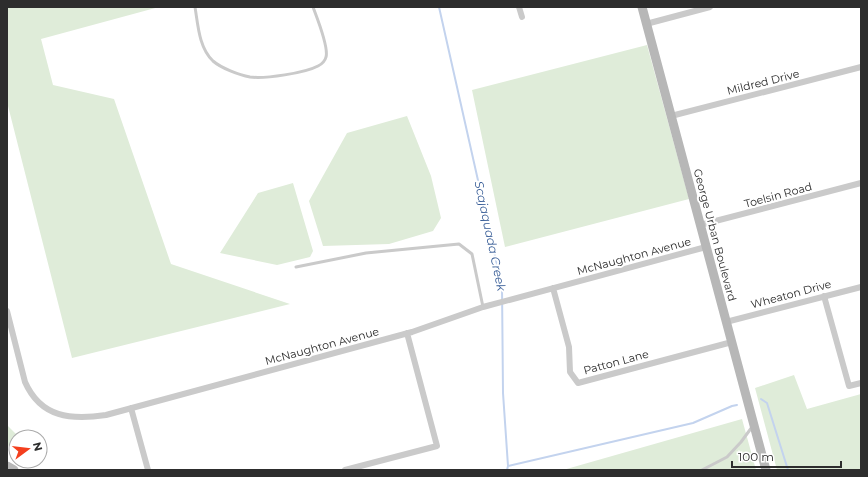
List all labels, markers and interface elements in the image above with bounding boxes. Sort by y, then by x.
street label: Mildred Drive [725,66,801,98]
street label: George Urban Boulevard [691,167,739,303]
water label: Scajaquada Creek [471,179,510,293]
street label: Toelsin Road [743,179,813,211]
street label: McNaughton Avenue [575,234,693,278]
street label: Wheaton Drive [749,276,833,311]
street label: McNaughton Avenue [263,324,381,368]
street label: Patton Lane [582,346,651,377]
north arrow [8,429,48,469]
text: N [30,440,46,453]
scale bar [732,443,841,469]
text: 100 m [738,449,774,464]

